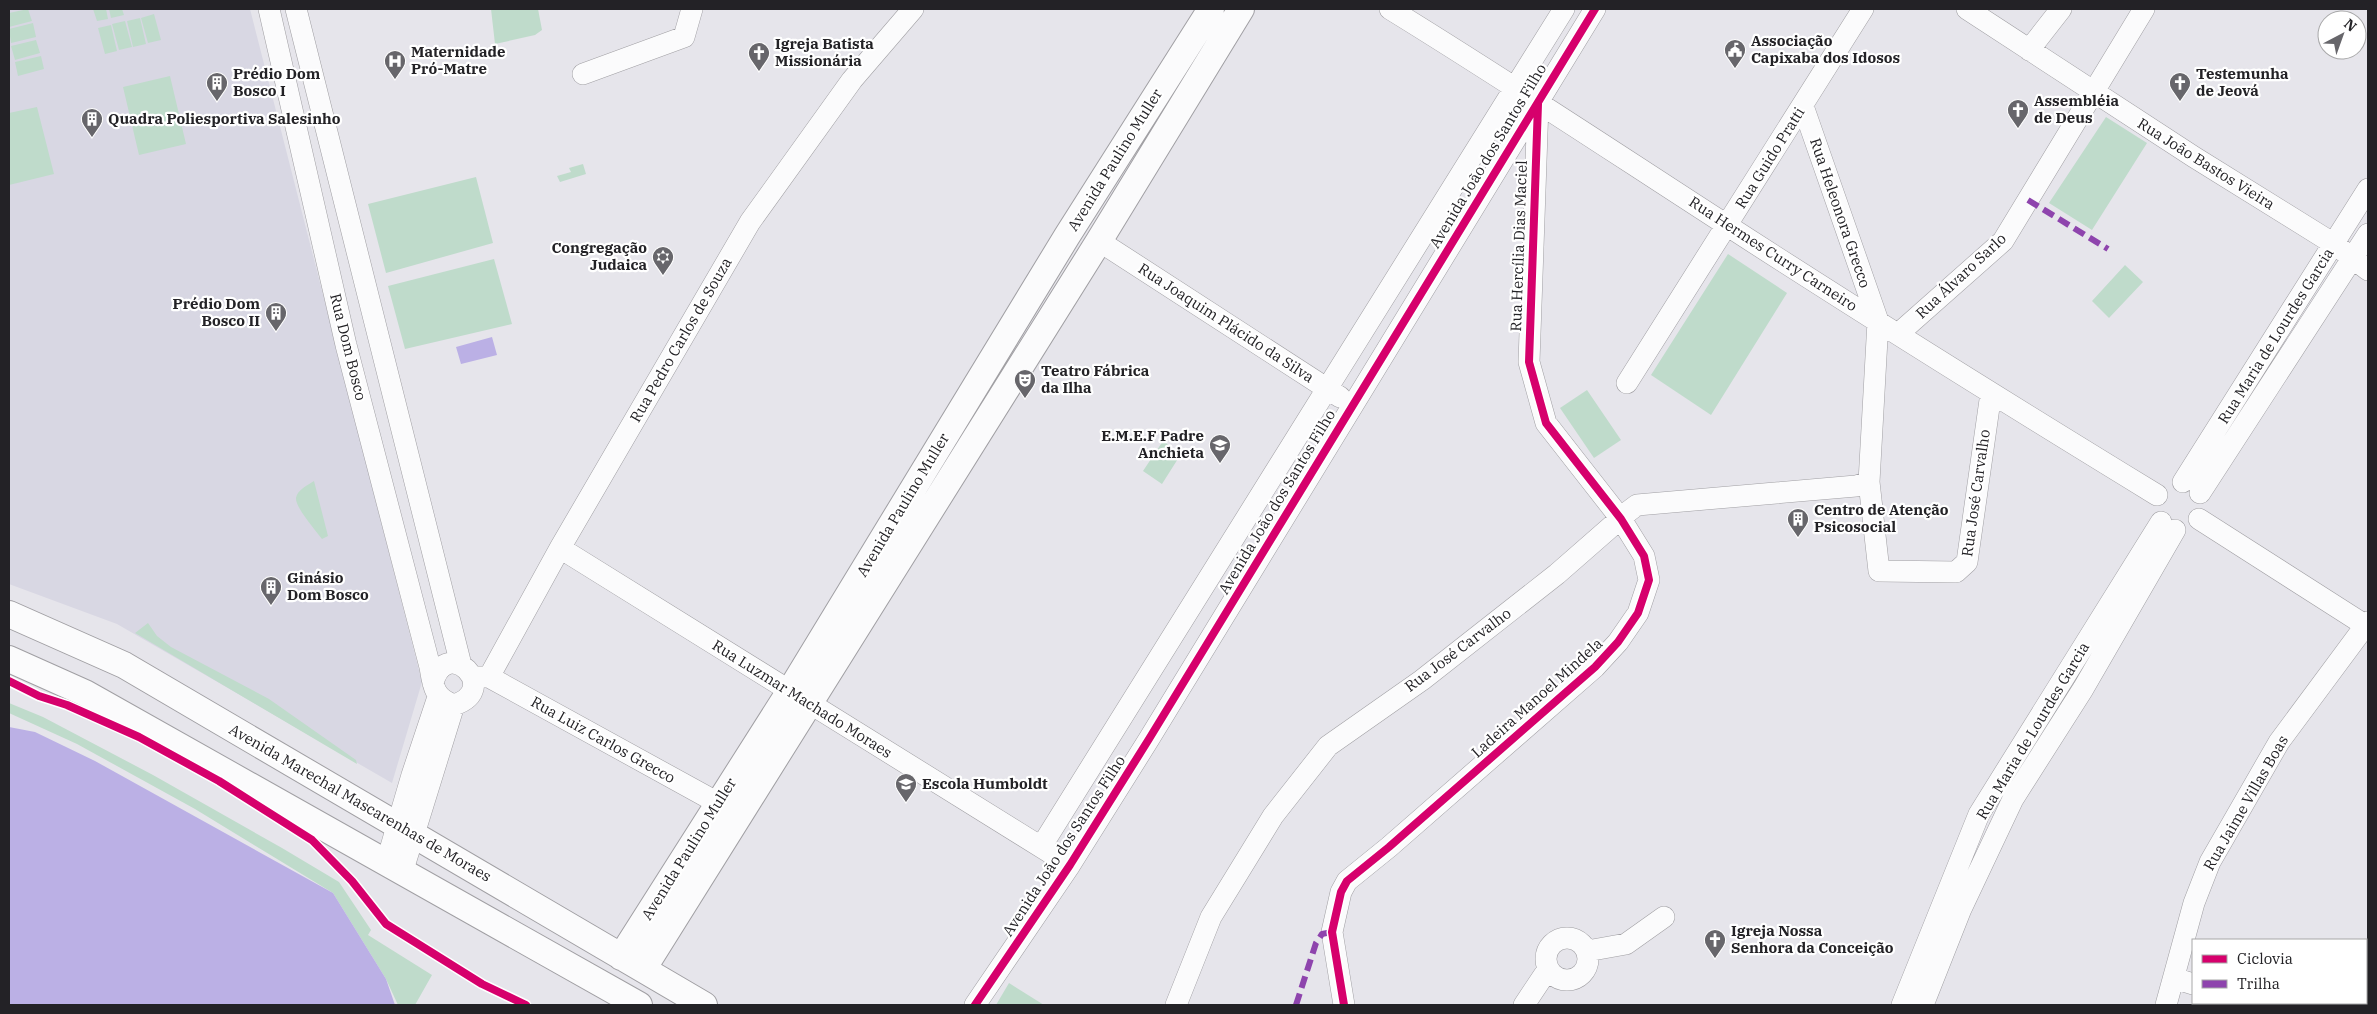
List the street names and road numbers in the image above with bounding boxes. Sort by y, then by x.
street label: Avenida João dos Santos Filho [1425,60,1550,251]
street label: Avenida Paulino Muller [1063,85,1166,234]
street label: Rua Guido Pratti [1731,103,1808,212]
street label: Rua João Bastos Vieira [2134,114,2278,214]
street label: Rua Heleonora Grecco [1806,135,1875,290]
street label: Rua Hercília Dias Maciel [1506,160,1531,332]
street label: Rua Hermes Curry Carneiro [1686,192,1861,315]
street label: Rua Álvaro Sarlo [1911,229,2010,322]
street label: Rua Maria de Lourdes Garcia [2214,244,2338,427]
street label: Rua Pedro Carlos de Souza [626,254,736,426]
street label: Rua Joaquim Plácido da Silva [1135,259,1318,387]
street label: Rua Dom Bosco [326,291,371,402]
street label: Avenida João dos Santos Filho [1214,406,1339,597]
street label: Rua José Carvalho [1957,428,1994,558]
street label: Avenida Paulino Muller [852,429,953,580]
street label: Rua José Carvalho [1401,603,1515,696]
street label: Ladeira Manoel Mindela [1467,634,1606,762]
street label: Rua Luzmar Machado Moraes [709,635,896,762]
street label: Rua Maria de Lourdes Garcia [1972,639,2093,823]
street label: Rua Luiz Carlos Grecco [528,692,679,787]
street label: Avenida Marechal Mascarenhas de Moraes [226,719,495,886]
street label: Rua Jaime Villas Boas [2199,732,2292,874]
street label: Avenida João dos Santos Filho [998,752,1129,940]
street label: Avenida Paulino Muller [637,774,740,923]

